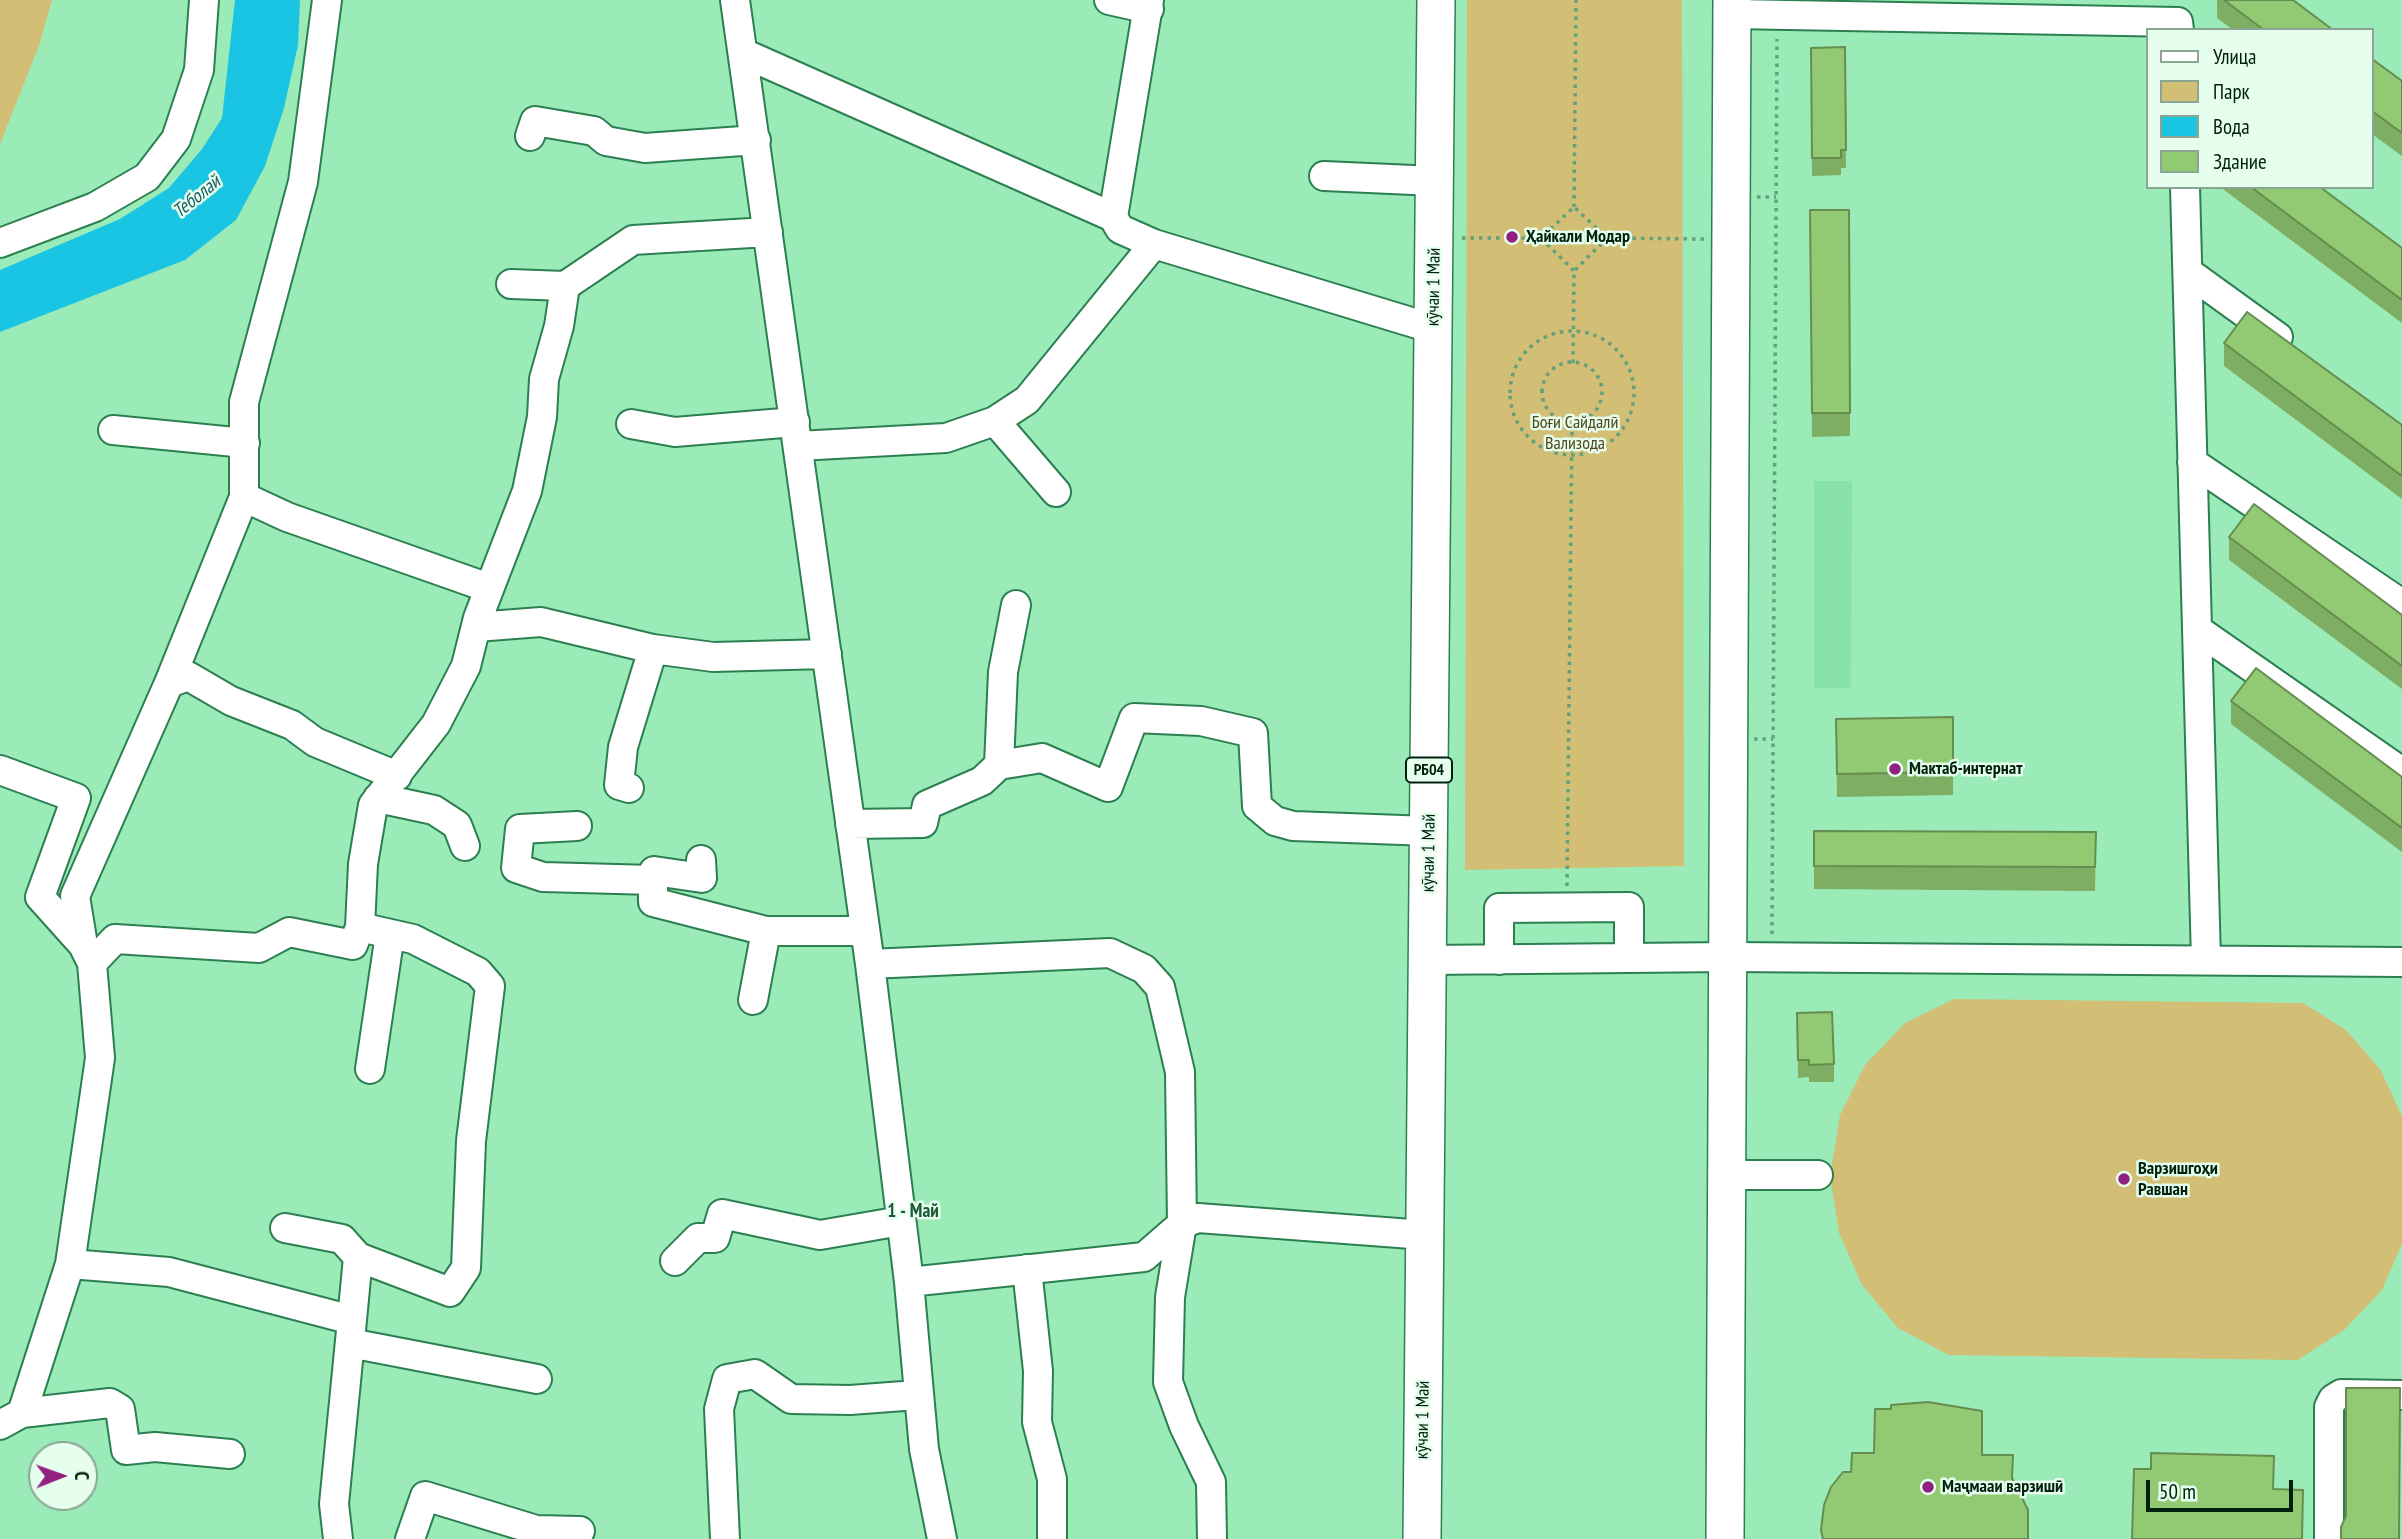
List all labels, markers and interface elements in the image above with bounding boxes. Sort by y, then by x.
legend [2146,28,2374,189]
text: Улица [2213,43,2256,70]
text: Парк [2213,78,2250,105]
text: Вода [2213,113,2250,140]
text: Здание [2213,148,2267,175]
water label: Теболай [169,171,225,223]
place label: Ҳайкали Модар [1526,226,1630,248]
marker: Ҳайкали Модар [1504,229,1520,245]
street label: кӯчаи 1 Май [1423,248,1445,326]
park label: Боғи Сайдалӣ Вализода [1532,412,1618,454]
road number: РБ04 [1406,758,1452,782]
place label: Мактаб-интернат [1909,758,2022,780]
marker: Мактаб-интернат [1887,761,1903,777]
street label: кӯчаи 1 Май [1418,814,1440,892]
place label: Варзишгоҳи Равшан [2138,1158,2218,1200]
marker: Варзишгоҳи Равшан [2116,1171,2132,1187]
district label: 1 - Май [887,1201,939,1223]
street label: кӯчаи 1 Май [1412,1381,1434,1459]
north arrow [28,1441,98,1511]
scale bar [2150,1466,2297,1510]
text: С [70,1471,94,1480]
place label: Маҷмааи варзишӣ [1942,1476,2063,1498]
text: 50 m [2159,1478,2196,1505]
marker: Маҷмааи варзишӣ [1920,1479,1936,1495]

